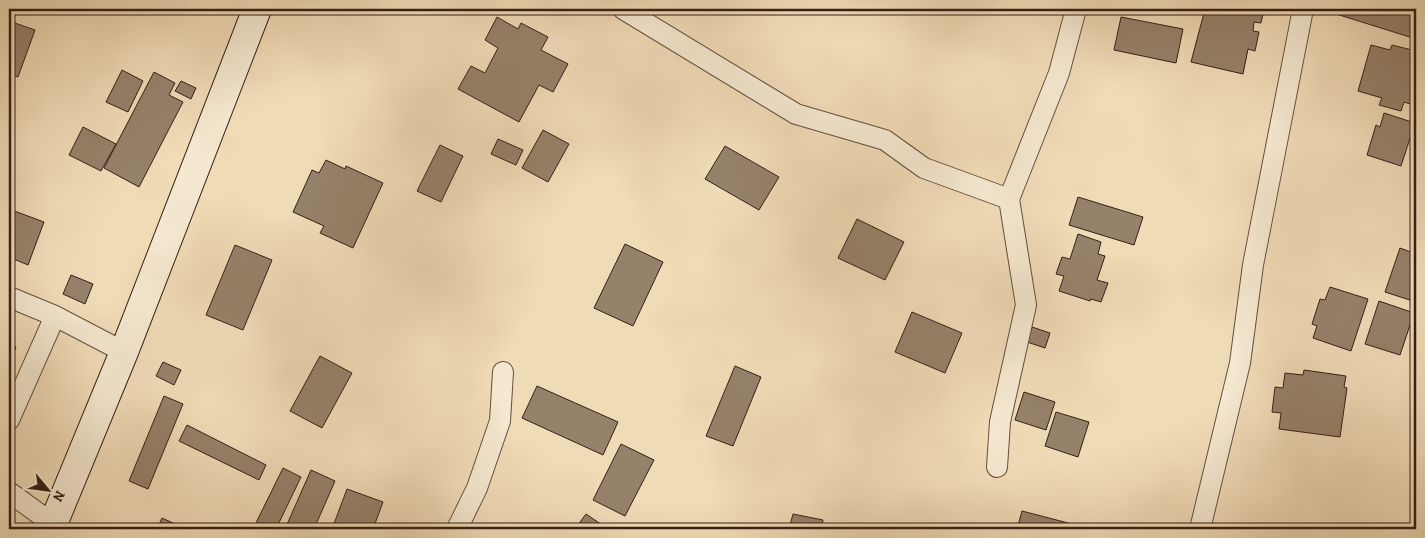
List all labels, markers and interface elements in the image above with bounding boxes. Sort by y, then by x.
north arrow [22,466,72,516]
text: N [48,487,70,505]

